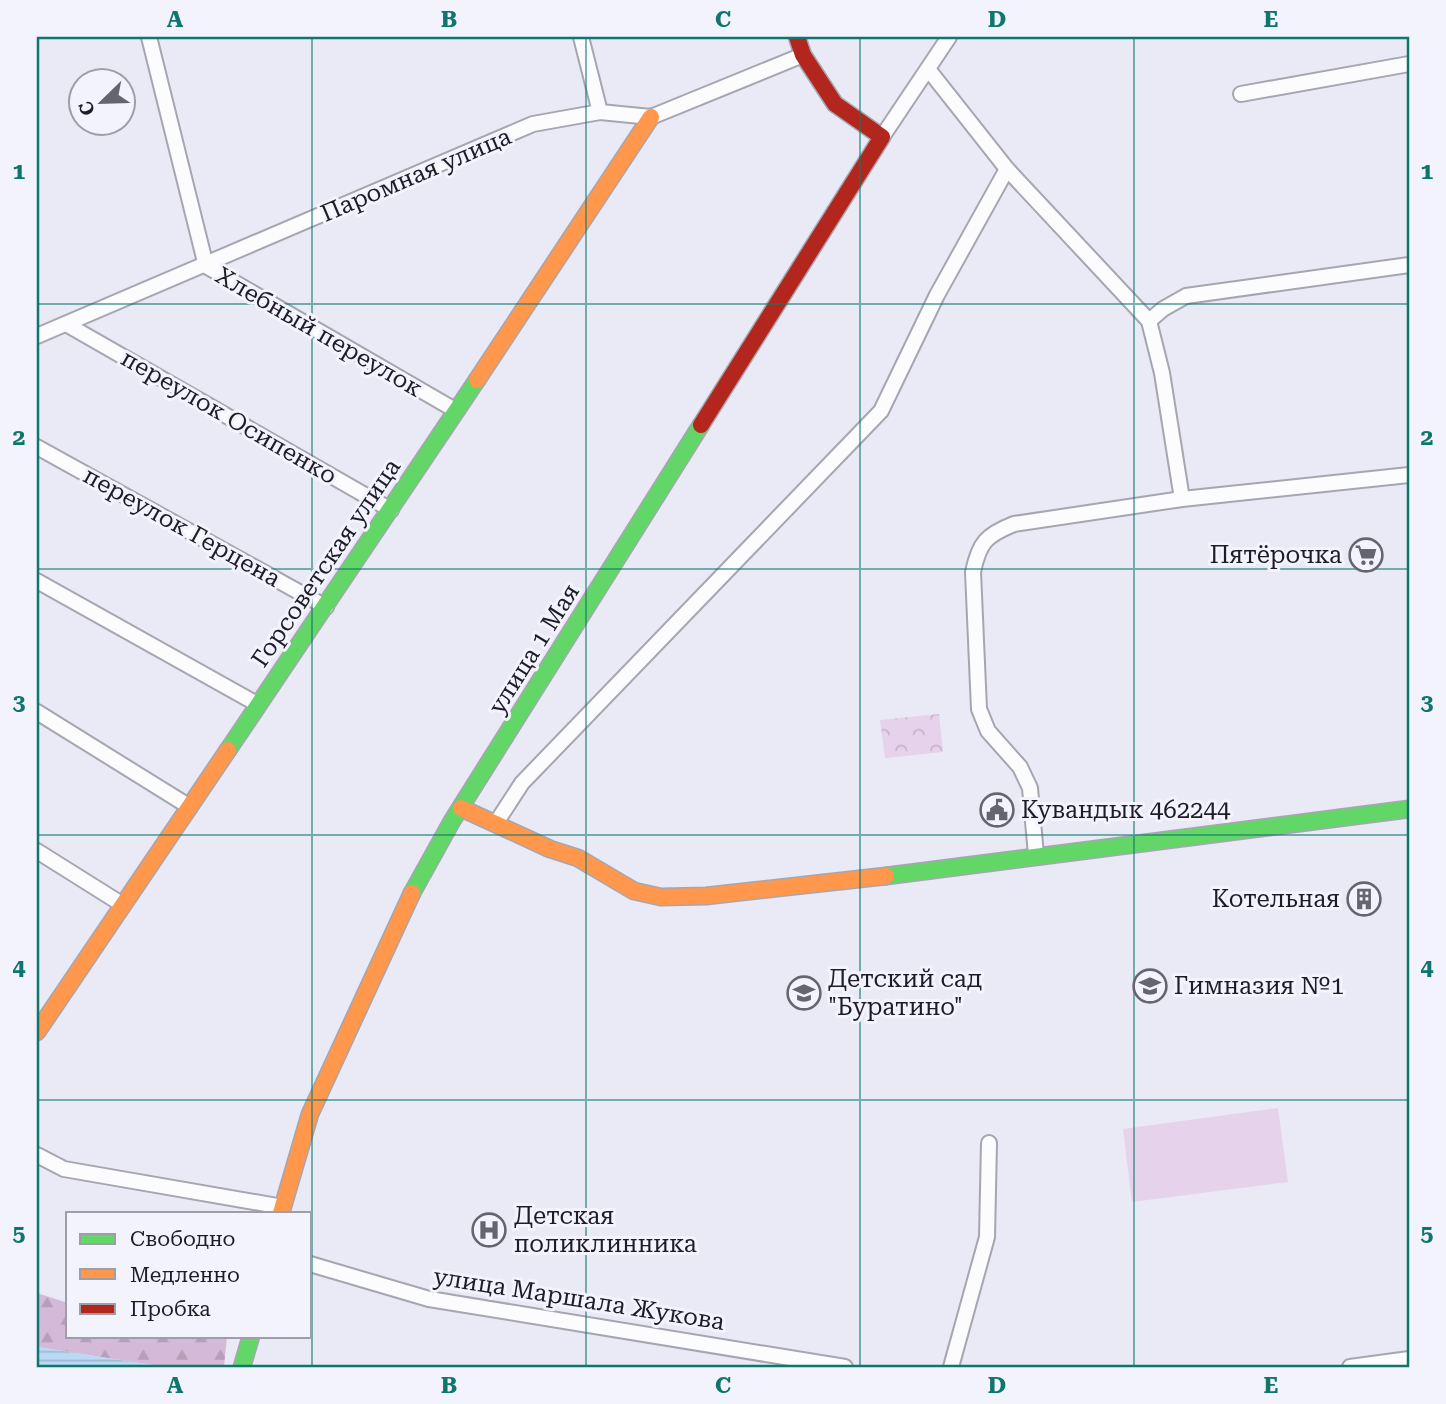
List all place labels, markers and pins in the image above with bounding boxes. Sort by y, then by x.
supermarket icon: Пятёрочка [1347,536,1385,574]
place label: Пятёрочка [1210,541,1342,569]
public building icon: Кувандык 462244 [978,791,1016,829]
place label: Кувандык 462244 [1021,796,1231,824]
building icon: Котельная [1345,880,1383,918]
place label: Котельная [1212,885,1340,913]
place label: Детский сад "Буратино" [828,965,982,1021]
school or university icon: Гимназия №1 [1131,967,1169,1005]
place label: Гимназия №1 [1174,972,1344,1000]
school or university icon: Детский сад "Буратино" [785,974,823,1012]
place label: Детская поликлинника [514,1202,697,1258]
hospital icon: Детская поликлинника [470,1211,508,1249]

